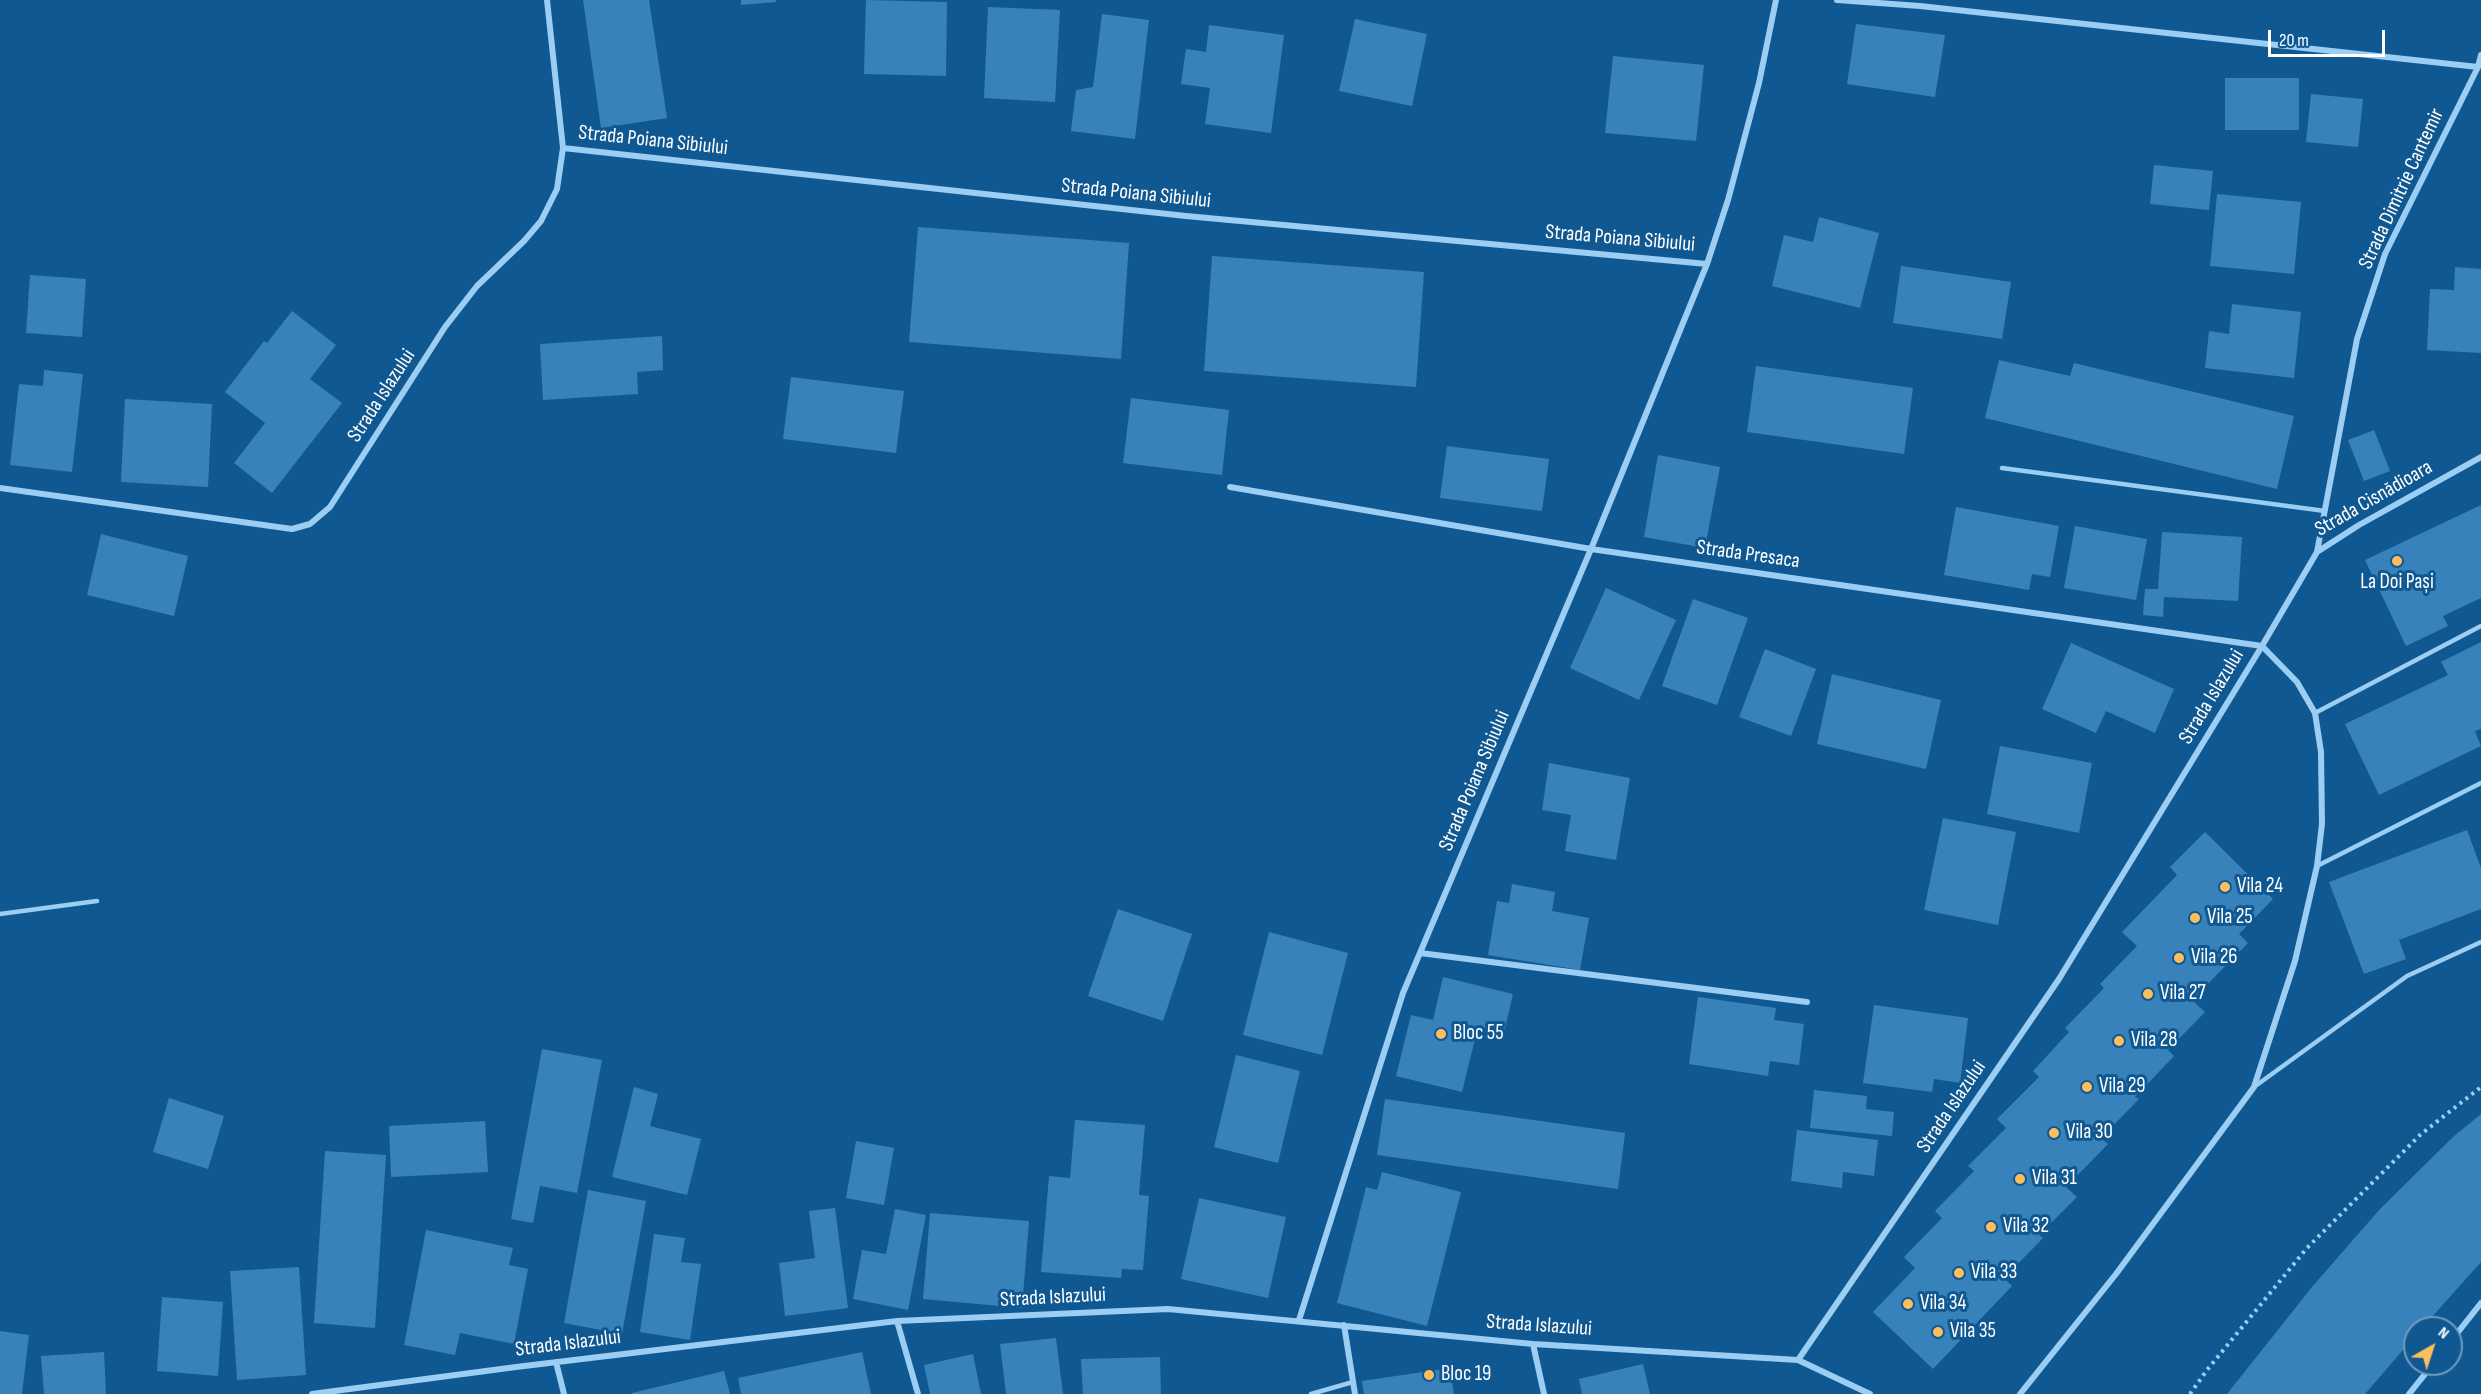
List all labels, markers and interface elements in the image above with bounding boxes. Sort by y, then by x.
scale bar [2271,18,2388,56]
text: 20 m [2279,30,2309,51]
street label: Strada Dimitrie Cantemir [2354,105,2450,273]
street label: Strada Poiana Sibiului [577,121,729,161]
street label: Strada Poiana Sibiului [1060,174,1212,214]
street label: Strada Poiana Sibiului [1544,220,1696,258]
street label: Strada Islazului [343,345,421,447]
street label: Strada Cisnădioara [2311,455,2437,543]
street label: Strada Presaca [1695,535,1801,575]
marker: La Doi Pași [2390,554,2404,568]
place label: La Doi Pași [2360,570,2434,596]
street label: Strada Islazului [2174,645,2250,749]
street label: Strada Poiana Sibiului [1434,707,1516,855]
place label: Vila 24 [2237,874,2283,900]
marker: Vila 24 [2218,880,2232,894]
place label: Vila 25 [2207,905,2253,931]
marker: Vila 25 [2188,911,2202,925]
place label: Vila 26 [2191,945,2238,971]
marker: Vila 26 [2172,951,2186,965]
place label: Vila 27 [2160,981,2206,1007]
marker: Vila 27 [2141,987,2155,1001]
place label: Bloc 55 [1453,1021,1504,1047]
marker: Bloc 55 [1434,1027,1448,1041]
place label: Vila 28 [2131,1028,2178,1054]
marker: Vila 28 [2112,1034,2126,1048]
street label: Strada Islazului [1912,1056,1992,1158]
place label: Vila 29 [2099,1074,2146,1100]
marker: Vila 29 [2080,1080,2094,1094]
place label: Vila 30 [2066,1120,2113,1146]
marker: Vila 30 [2047,1126,2061,1140]
place label: Vila 31 [2032,1166,2077,1192]
marker: Vila 31 [2013,1172,2027,1186]
place label: Vila 32 [2003,1214,2049,1240]
marker: Vila 32 [1984,1220,1998,1234]
place label: Vila 33 [1971,1260,2017,1286]
marker: Vila 33 [1952,1266,1966,1280]
street label: Strada Islazului [999,1283,1107,1313]
place label: Vila 34 [1920,1291,1966,1317]
marker: Vila 34 [1901,1297,1915,1311]
street label: Strada Islazului [1485,1310,1593,1342]
north arrow [2403,1316,2463,1376]
place label: Vila 35 [1950,1319,1996,1345]
text: N [2434,1323,2453,1343]
street label: Strada Islazului [514,1325,622,1363]
marker: Vila 35 [1931,1325,1945,1339]
place label: Bloc 19 [1441,1362,1491,1388]
marker: Bloc 19 [1422,1368,1436,1382]

